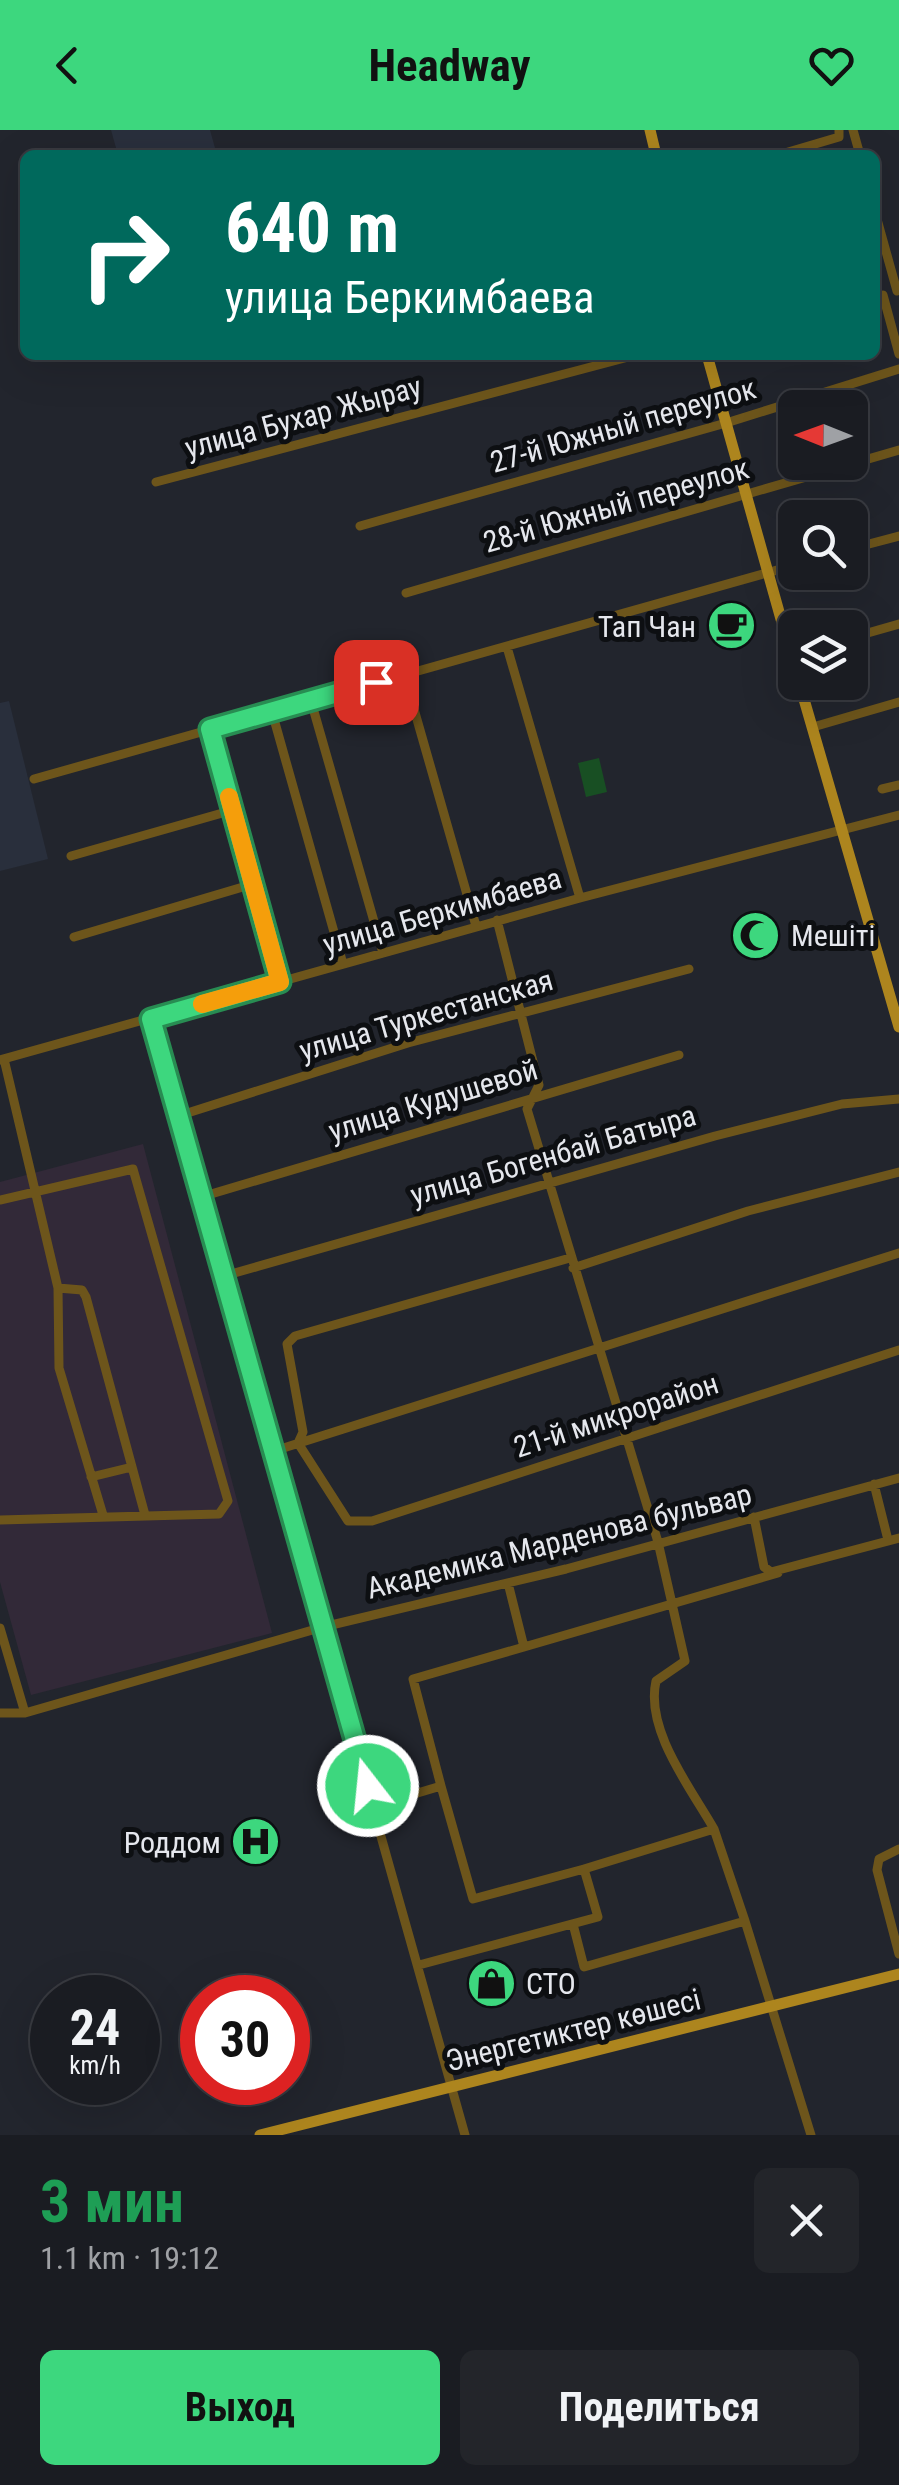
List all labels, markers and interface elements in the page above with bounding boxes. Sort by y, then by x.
icon: back [40,38,95,93]
icon: heart [804,38,859,93]
text: Headway [368,39,531,92]
text: 640 m [225,187,399,269]
icon: right [60,190,190,320]
text: улица Беркимбаева [225,271,595,324]
street label: улица Бухар Жырау [181,369,425,465]
street label: 27-й Южный переулок [486,370,760,480]
north arrow [778,390,868,480]
map controls [778,390,868,700]
street label: 28-й Южный переулок [479,450,753,560]
button: search [778,500,868,590]
cafe icon: Тап Чан [705,600,757,652]
place label: Тап Чан [598,609,696,644]
button: layers [778,610,868,700]
pin [334,640,419,725]
icon: arrive [349,655,404,710]
street label: улица Беркимбаева [319,860,565,962]
mosque icon: Мешіті [730,909,782,961]
place label: Мешіті [791,918,875,953]
street label: улица Туркестанская [295,962,557,1068]
street label: улица Кудушевой [324,1052,542,1148]
street label: улица Богенбай Батыра [406,1097,700,1213]
street label: 21-й микрорайон [509,1365,723,1465]
street label: Академика Марденова бульвар [363,1476,755,1606]
position arrow [316,1734,420,1838]
hospital icon: Роддом [230,1816,282,1868]
place label: Роддом [124,1825,221,1860]
shop icon: СТО [465,1957,517,2009]
place label: СТО [526,1966,576,2001]
speed limit sign: 30 [180,1975,310,2105]
street label: Энергетиктер көшесі [442,1981,704,2079]
text: 24 [70,1999,120,2057]
text: km/h [69,2051,121,2080]
text: 3 мин [40,2166,184,2237]
button: close [754,2168,859,2273]
text: 1.1 km · 19:12 [40,2239,219,2277]
button: Выход [40,2350,440,2465]
button: Поделиться [460,2350,859,2465]

